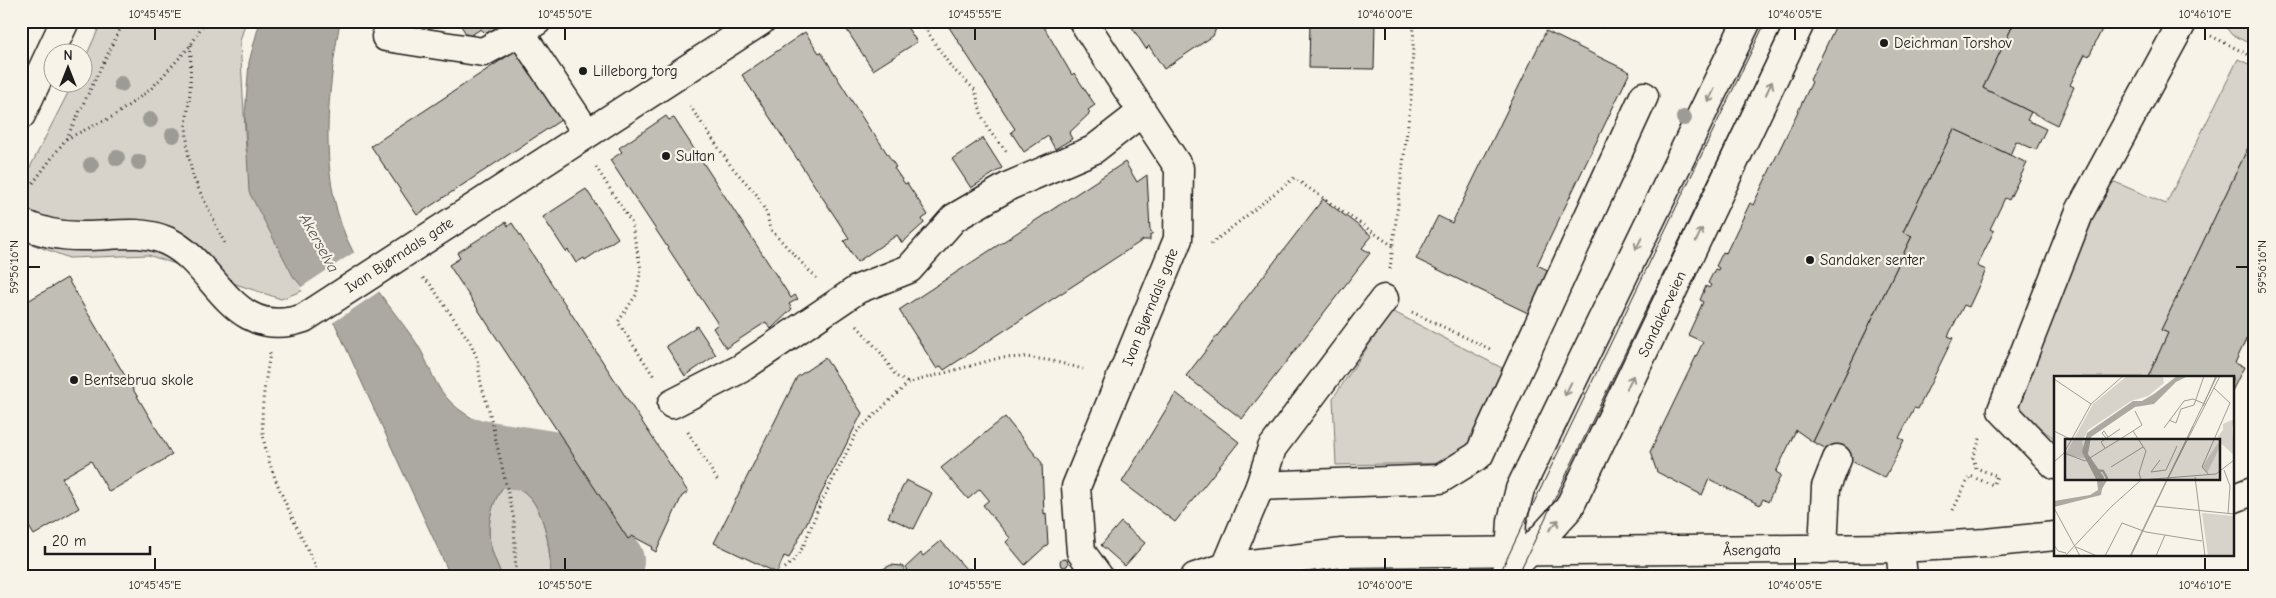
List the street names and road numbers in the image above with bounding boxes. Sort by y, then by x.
street label: Ivan Bjørndals gate [342,213,457,297]
street label: Ivan Bjørndals gate [1118,245,1182,368]
street label: Sandakerveien [1634,268,1690,360]
street label: Åsengata [1723,539,1781,560]

